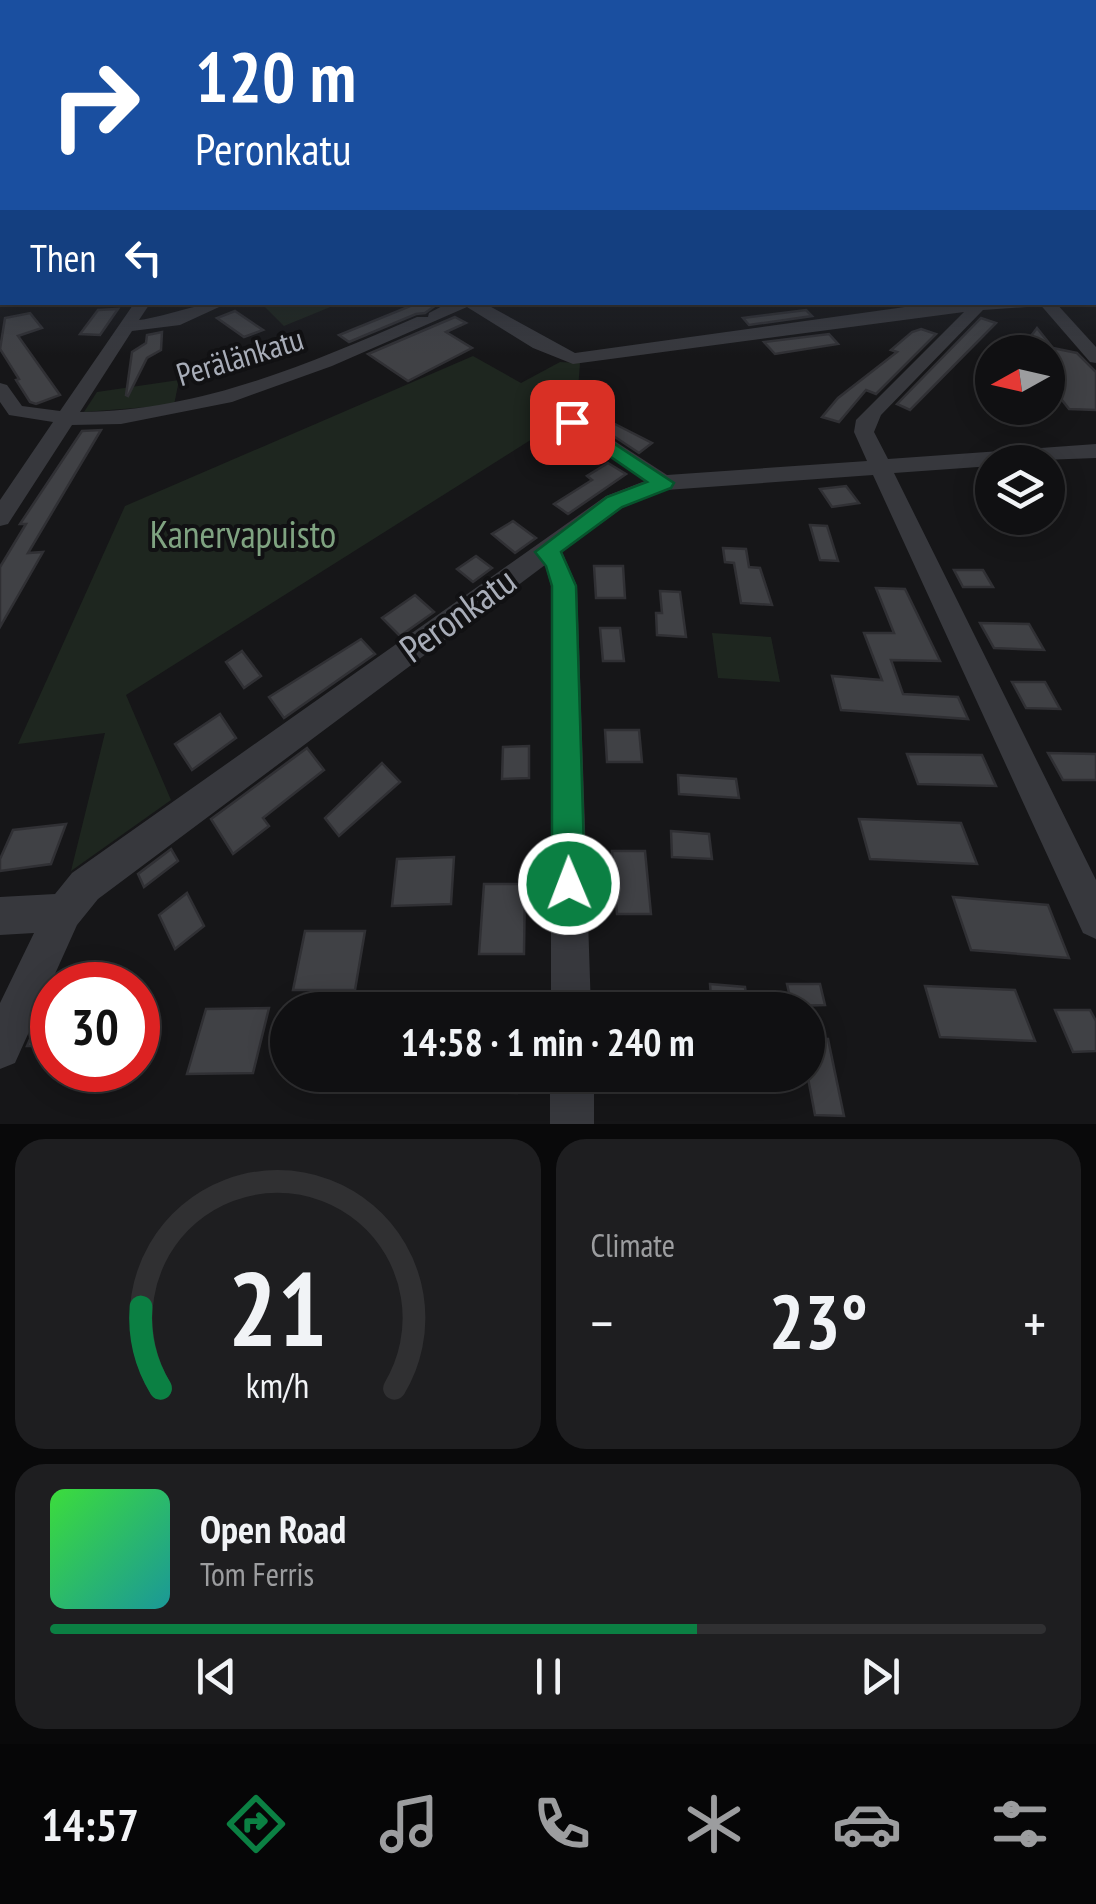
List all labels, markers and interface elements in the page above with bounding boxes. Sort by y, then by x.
text: 120 m [195,31,356,121]
icon: right [30,40,160,170]
text: Peronkatu [195,119,351,177]
icon: left [116,230,171,285]
text: Then [30,233,96,282]
street label: Perälänkatu [171,317,308,395]
north arrow [975,335,1065,425]
map controls [975,335,1065,535]
pin [530,380,615,465]
icon: arrive [545,395,600,450]
button: layers [975,445,1065,535]
park label: Kanervapuisto [150,509,336,558]
street label: Peronkatu [389,555,525,672]
position arrow [517,832,621,936]
speed limit sign: 30 [30,962,160,1092]
text: 14:58 · 1 min · 240 m [401,1017,694,1066]
text: Climate [591,1224,675,1266]
text: 21 [228,1240,327,1375]
text: 23° [769,1273,868,1370]
text: − [591,1287,613,1358]
text: + [1023,1287,1046,1358]
text: km/h [246,1362,309,1408]
text: Open Road [200,1504,346,1553]
text: Tom Ferris [200,1553,314,1595]
icon: previous [189,1649,244,1704]
icon: pause [521,1649,576,1704]
icon: next [853,1649,908,1704]
icon: directions [221,1789,291,1859]
icon: music [374,1789,444,1859]
icon: phone [527,1789,597,1859]
icon: climate [679,1789,749,1859]
icon: car [832,1789,902,1859]
icon: filters [985,1789,1055,1859]
text: 14:57 [41,1795,139,1853]

